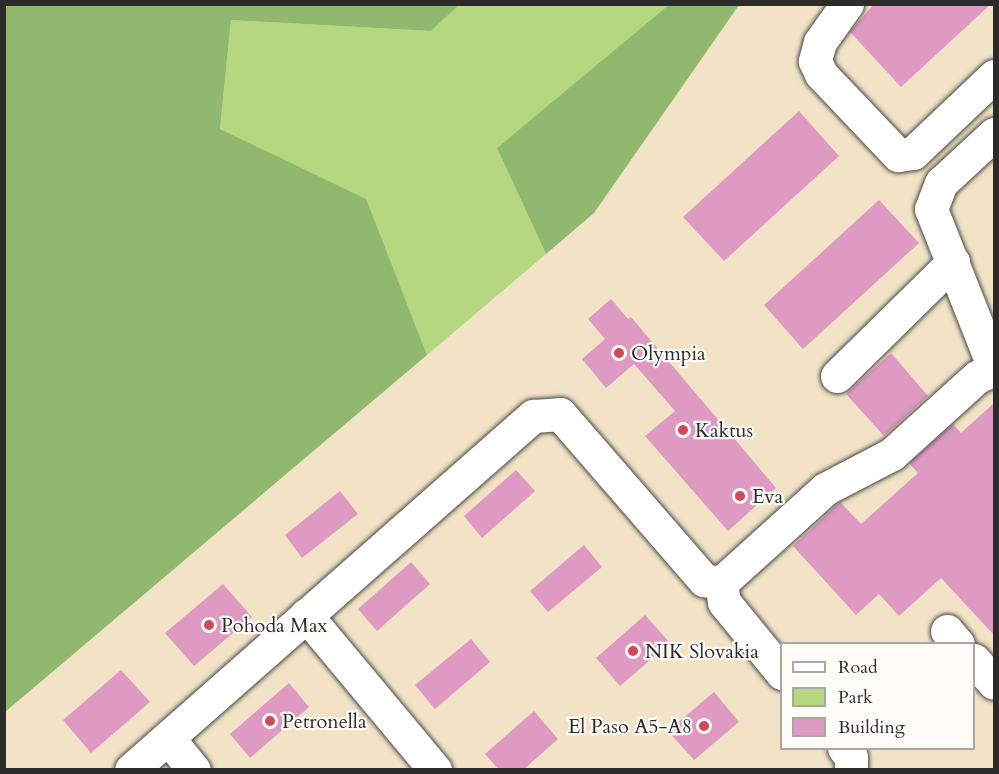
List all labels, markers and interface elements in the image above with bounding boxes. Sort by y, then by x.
place label: Olympia [631,341,706,365]
marker: Olympia [612,346,626,360]
place label: Kaktus [695,418,753,442]
marker: Kaktus [676,423,690,437]
place label: Eva [752,484,783,508]
marker: Eva [733,489,747,503]
place label: Pohoda Max [221,613,327,637]
marker: Pohoda Max [202,618,216,632]
place label: NIK Slovakia [645,639,759,663]
legend [780,642,975,750]
marker: NIK Slovakia [626,644,640,658]
text: Road [838,655,878,680]
text: Park [838,685,873,710]
place label: Petronella [282,709,367,733]
marker: Petronella [263,714,277,728]
place label: El Paso A5-A8 [568,714,692,738]
text: Building [838,715,905,740]
marker: El Paso A5-A8 [697,719,711,733]

